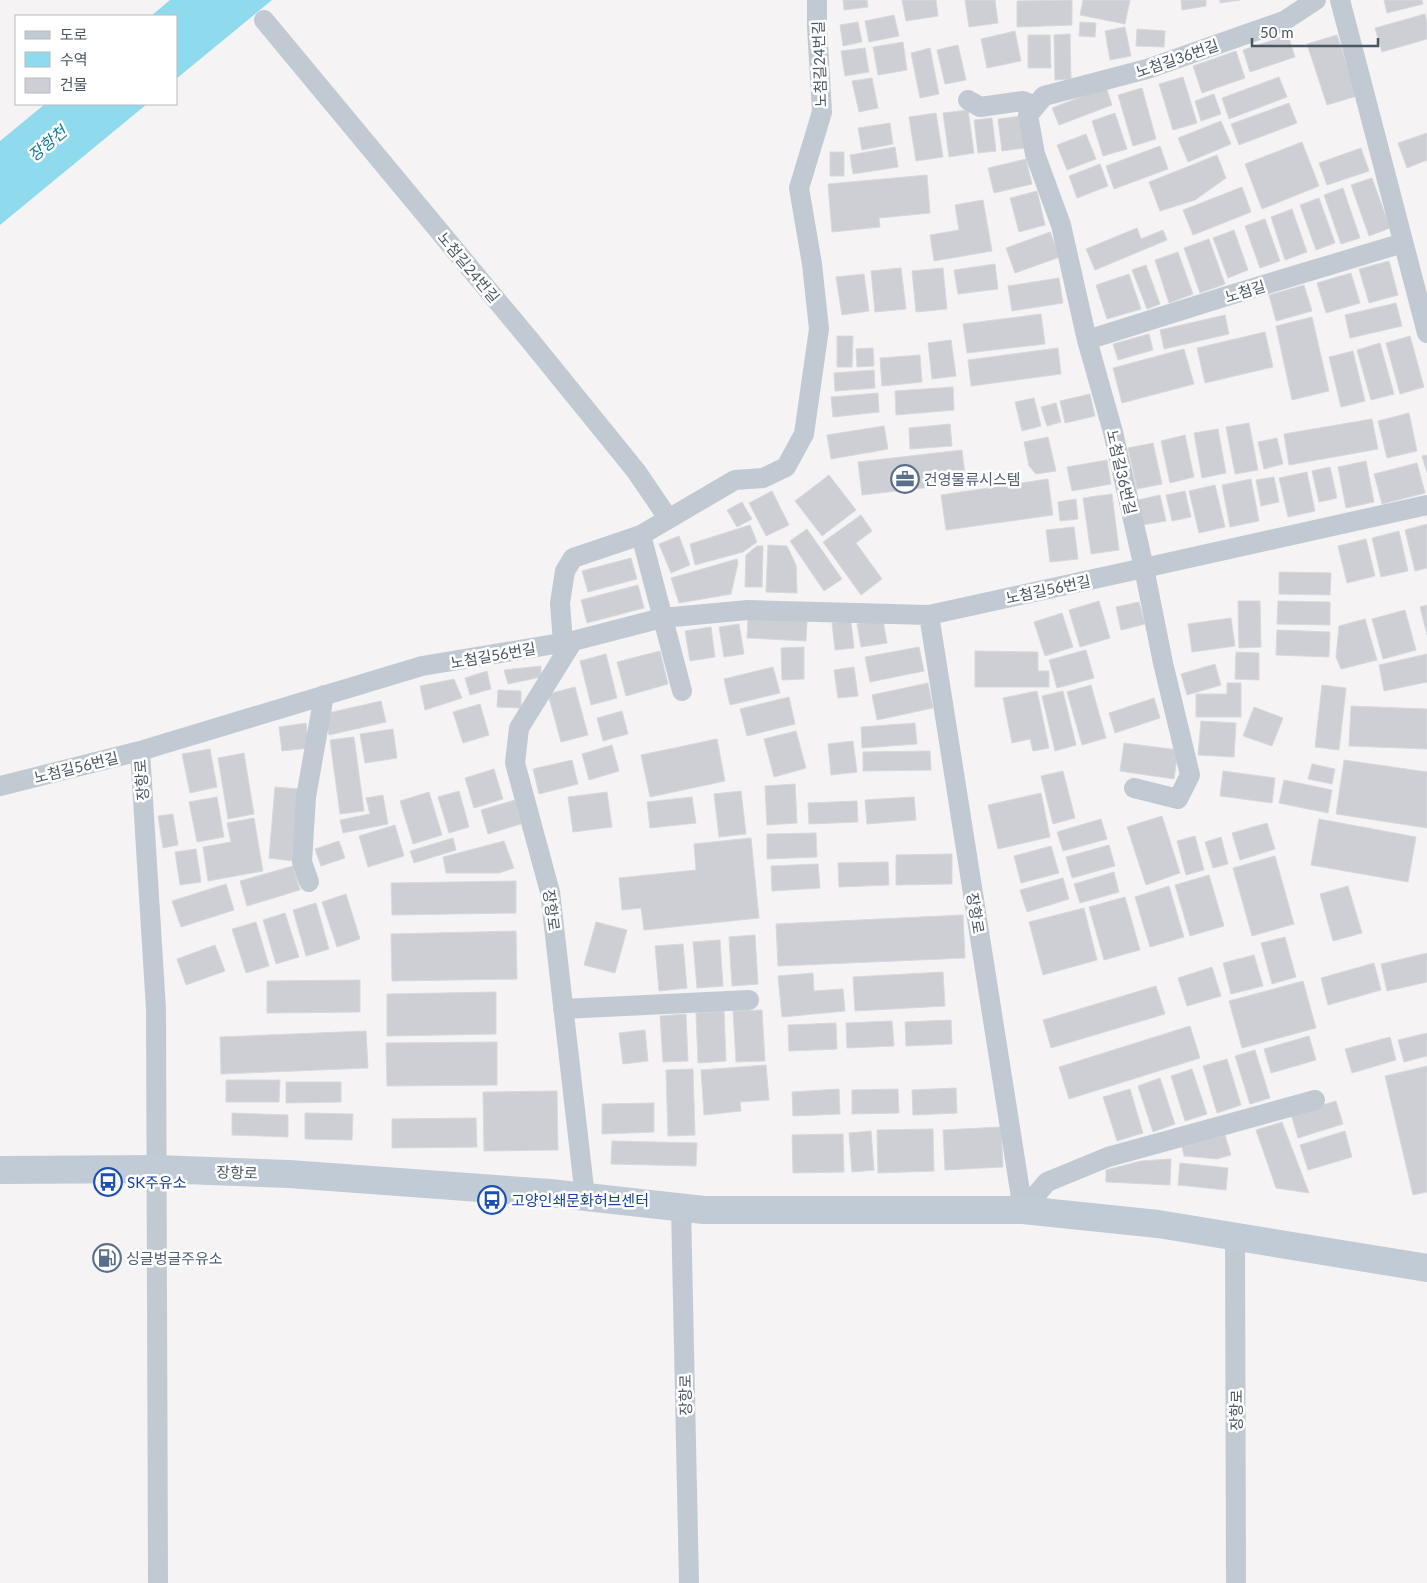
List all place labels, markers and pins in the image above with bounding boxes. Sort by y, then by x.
office icon: 건영물류시스템 [890,464,920,494]
place label: 건영물류시스템 [924,470,1021,488]
bus stop icon: SK주유소 [93,1167,123,1197]
place label: SK주유소 [127,1173,187,1191]
bus stop icon: 고양인쇄문화허브센터 [477,1185,507,1215]
place label: 고양인쇄문화허브센터 [511,1191,649,1209]
fuel station icon: 싱글벙글주유소 [92,1243,122,1273]
place label: 싱글벙글주유소 [126,1249,223,1267]

